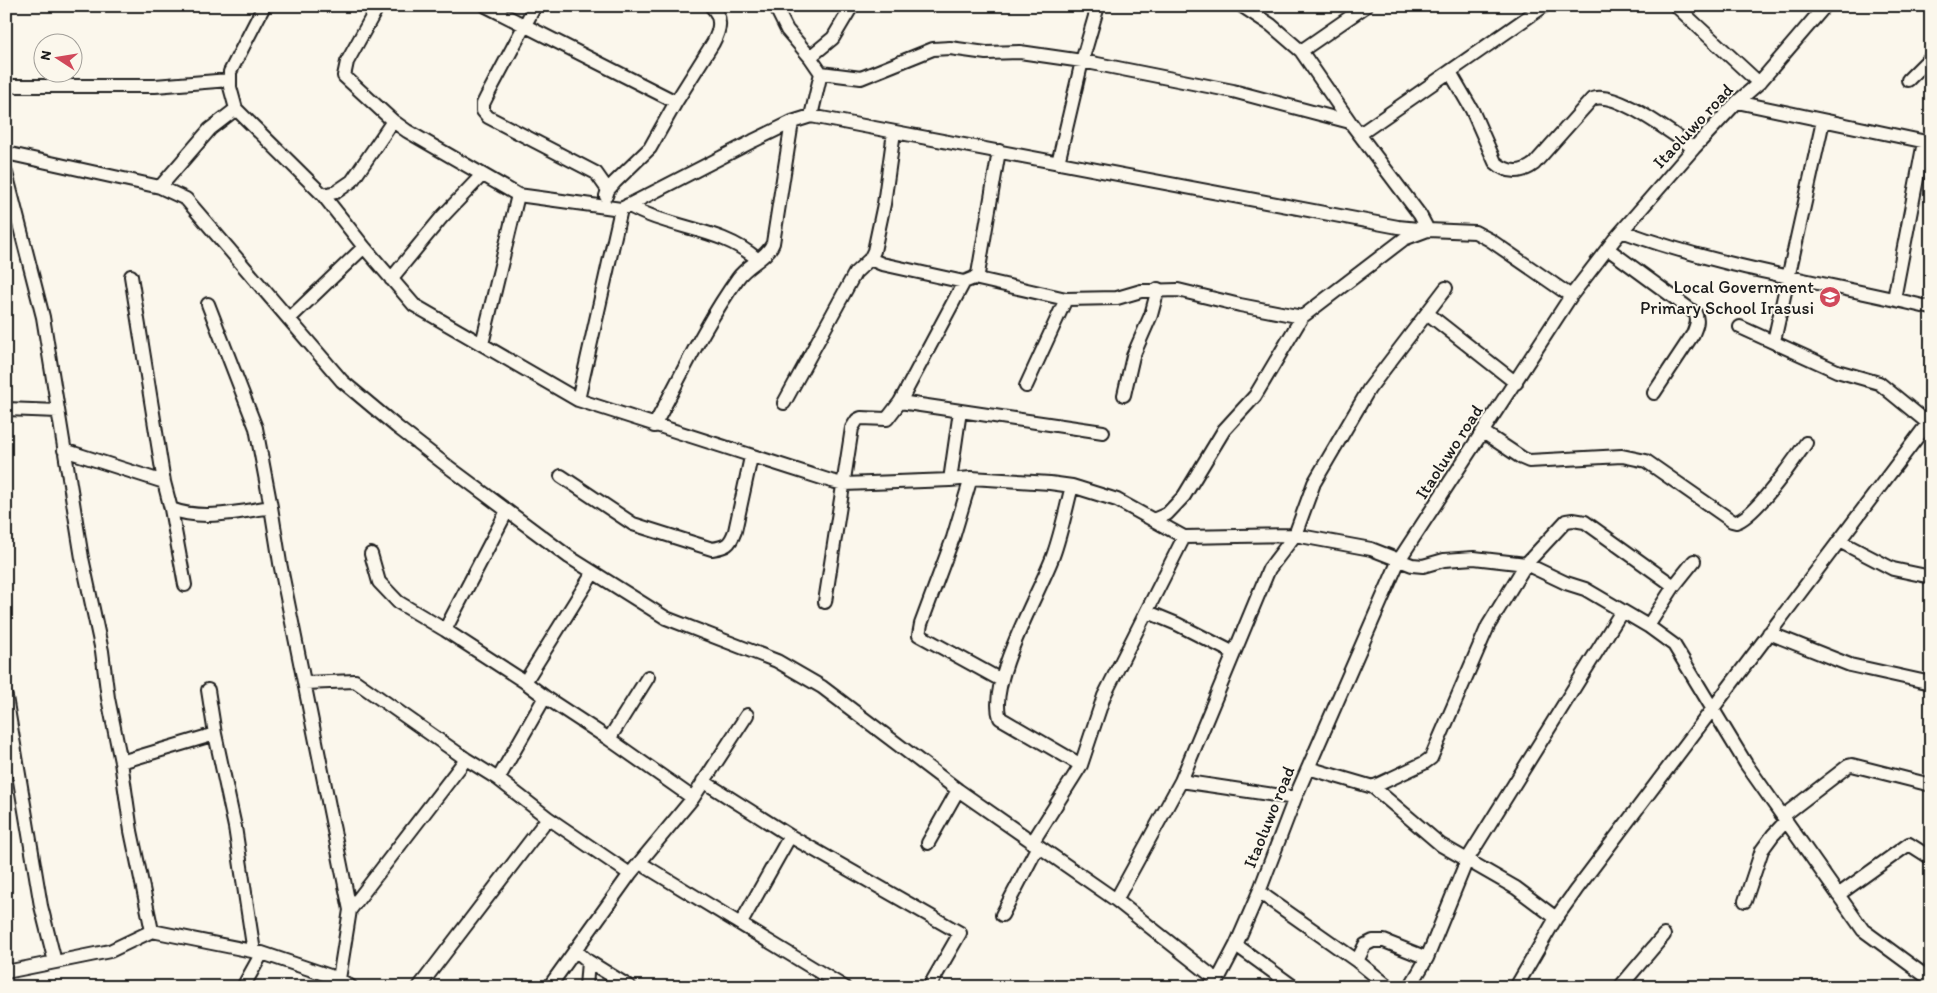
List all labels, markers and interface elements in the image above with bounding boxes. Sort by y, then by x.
north arrow [32,32,82,82]
text: N [36,49,55,62]
street label: Itaoluwo road [1648,79,1738,173]
place label: Local Government Primary School Irasusi [1640,276,1814,319]
school or university icon: Local Government Primary School Irasusi [1818,285,1842,309]
street label: Itaoluwo road [1410,400,1488,503]
street label: Itaoluwo road [1239,763,1300,871]

